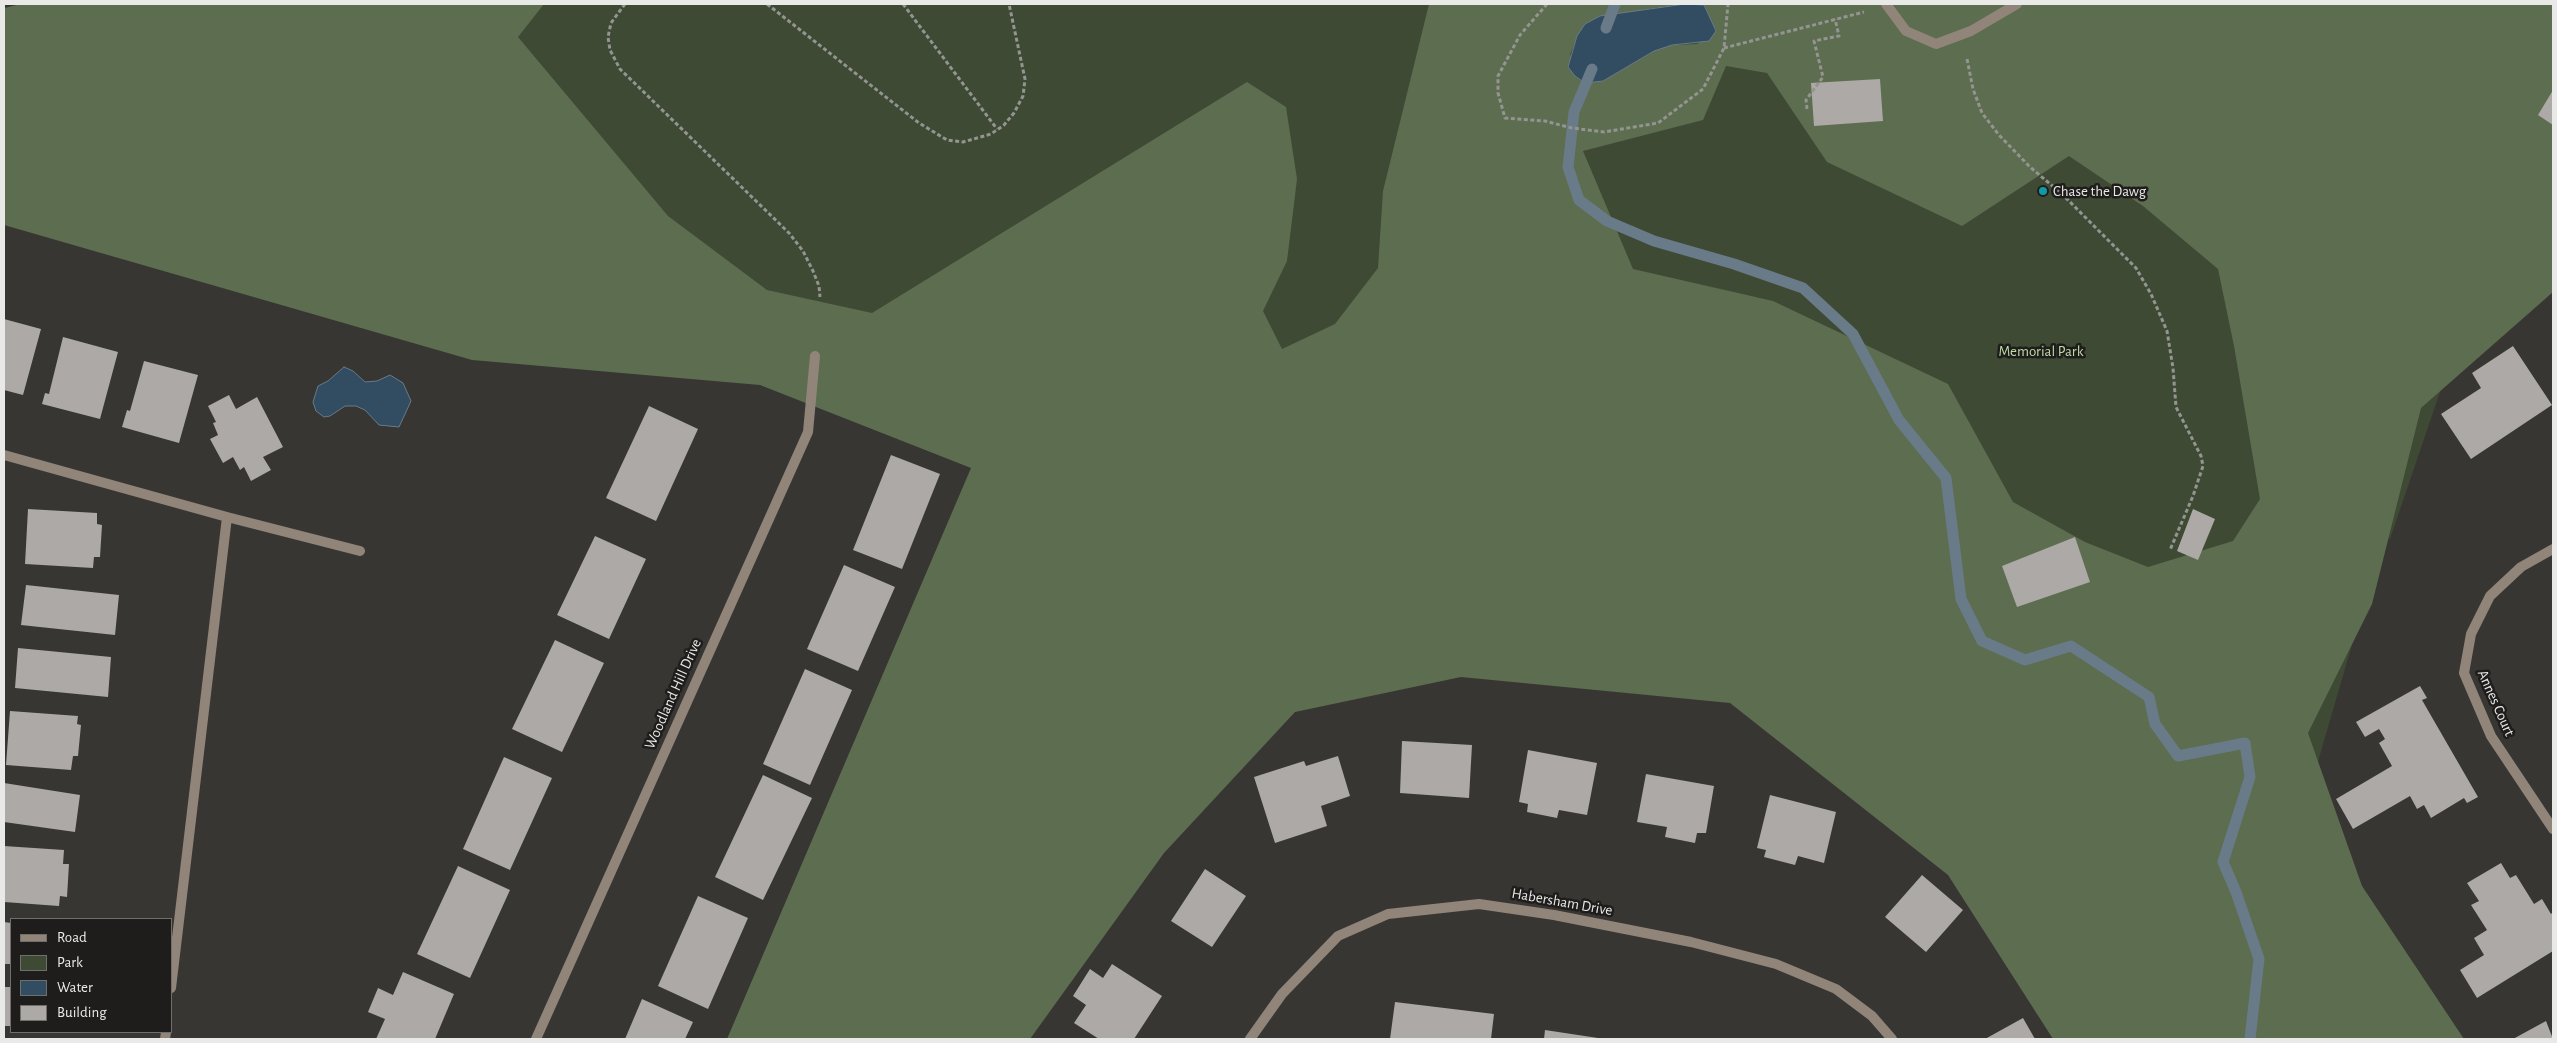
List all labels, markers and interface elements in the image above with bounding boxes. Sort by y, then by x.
place label: Chase the Dawg [2053,182,2146,200]
marker: Chase the Dawg [2037,185,2049,197]
park label: Memorial Park [1998,342,2084,360]
street label: Woodland Hill Drive [641,636,705,752]
street label: Annes Court [2473,667,2519,739]
street label: Habersham Drive [1510,884,1614,920]
legend [10,918,172,1033]
text: Road [57,930,87,945]
text: Park [57,955,83,970]
text: Water [57,980,93,995]
text: Building [57,1005,107,1020]

